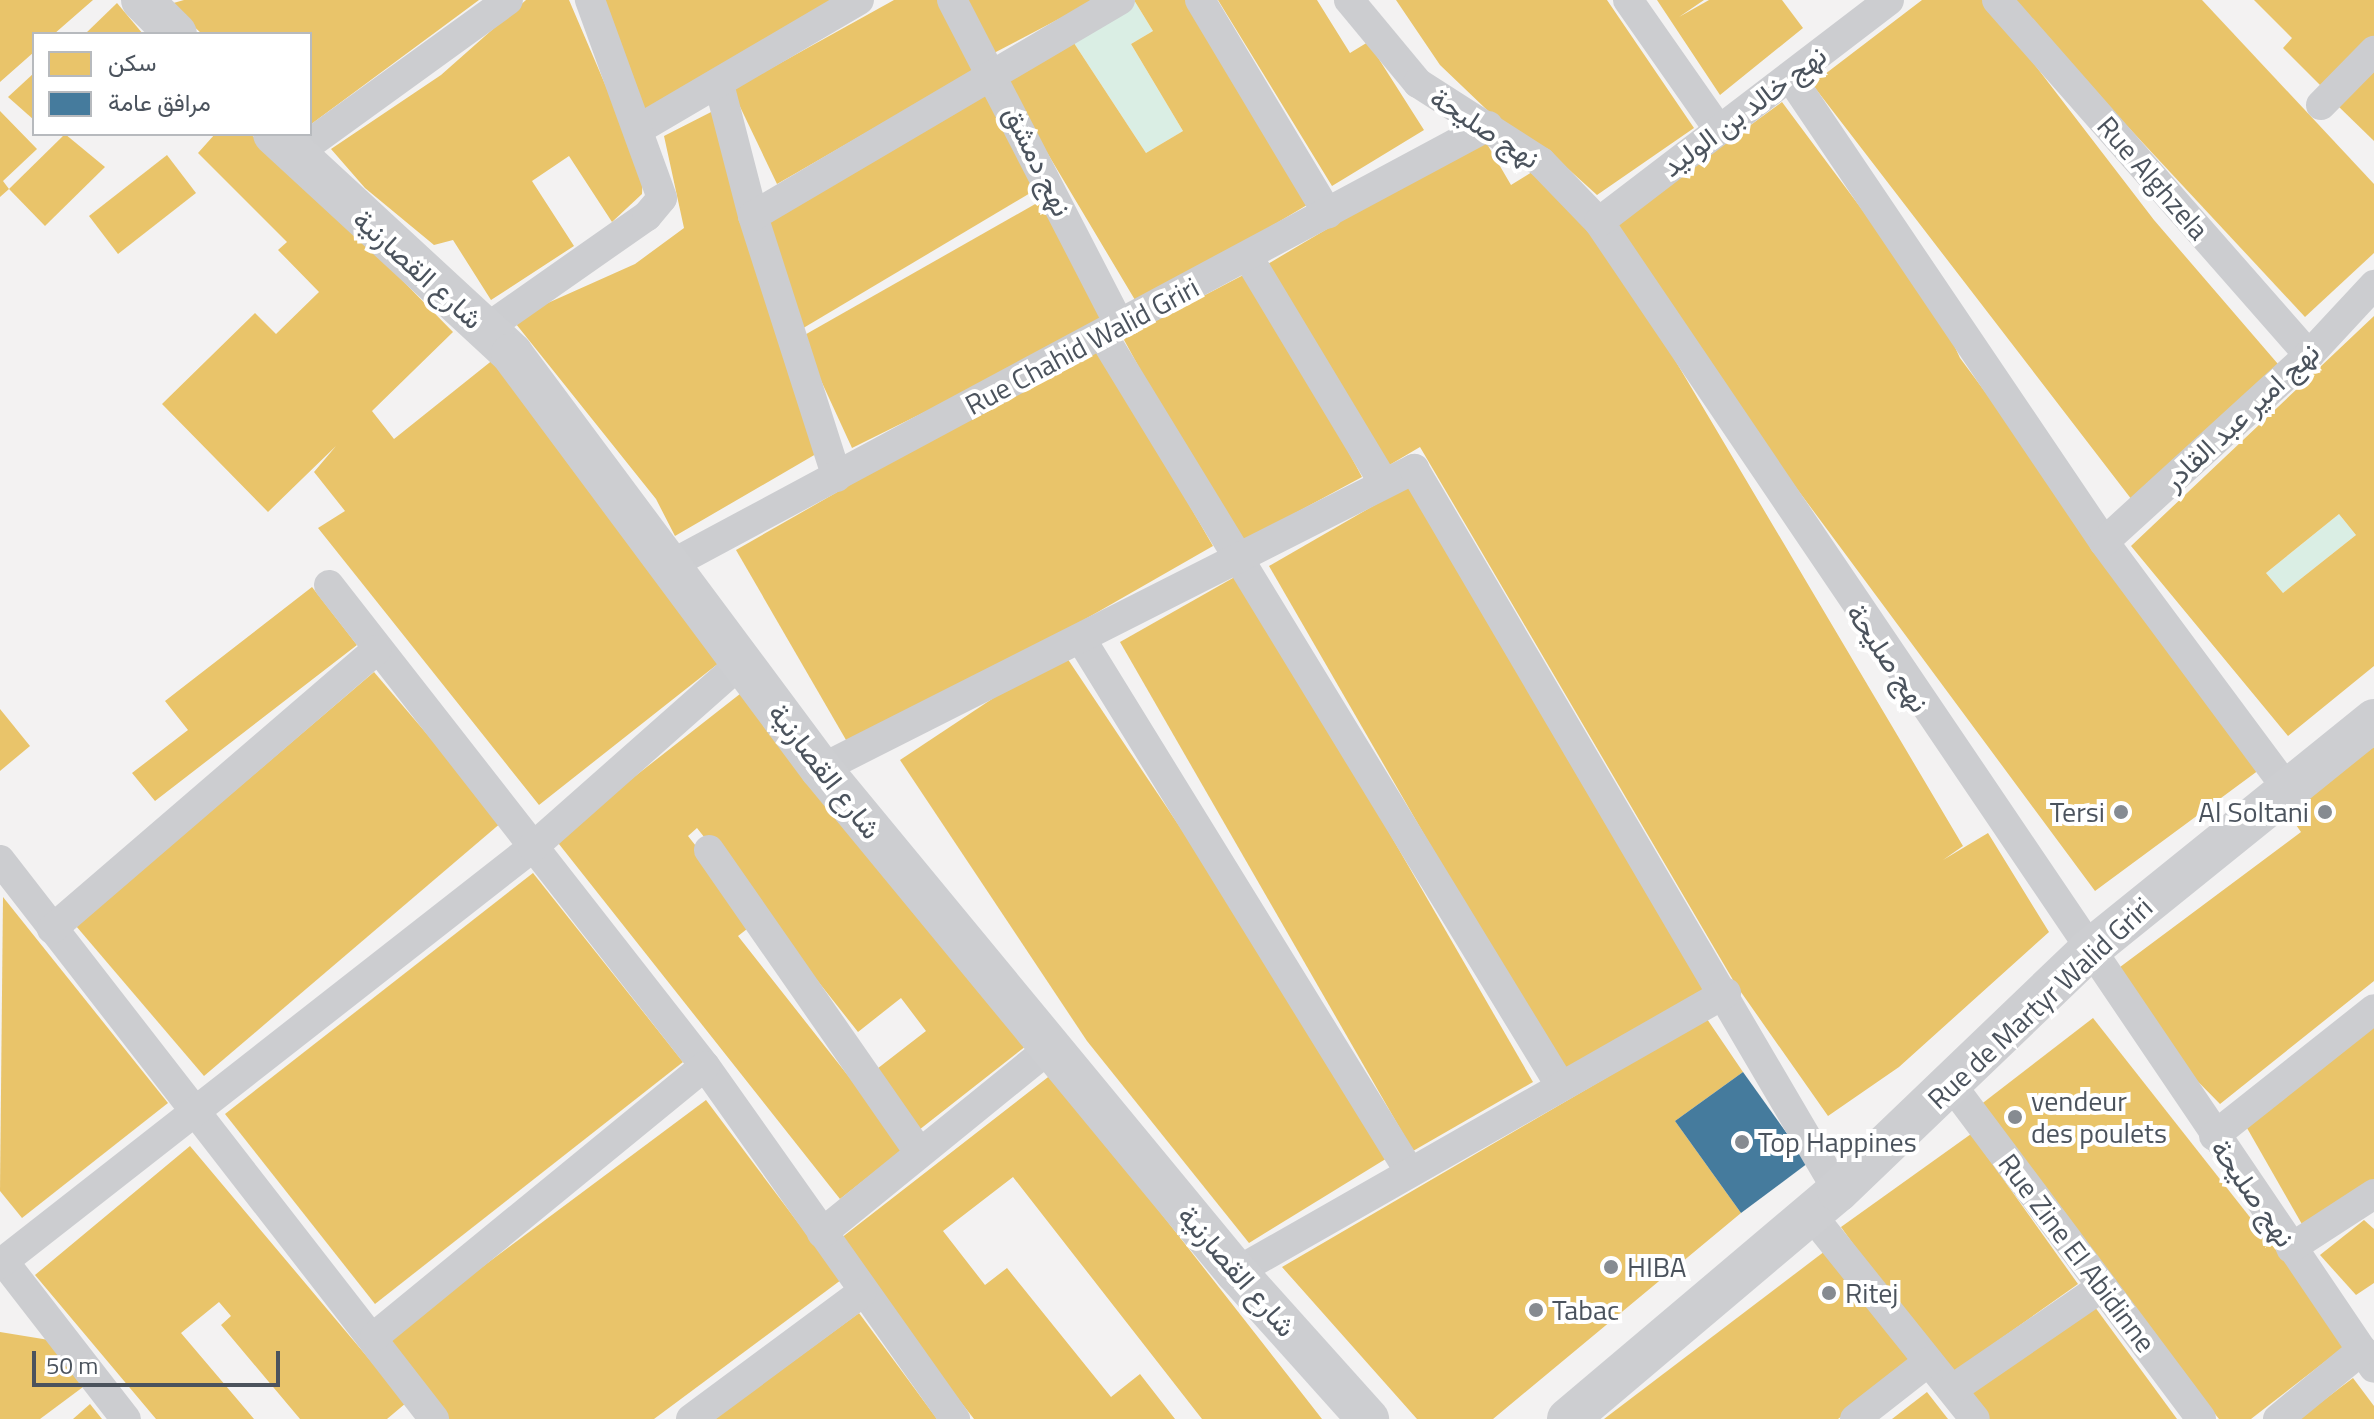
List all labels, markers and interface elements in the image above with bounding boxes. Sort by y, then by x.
legend [32,32,312,136]
street label: نهج خالد بن الوليد [1655,38,1833,184]
text: سكن [108,44,157,80]
street label: نهج صليحة [1424,80,1546,176]
text: مرافق عامة [108,84,211,120]
street label: نهج دمشق [997,100,1079,222]
street label: Rue Alghzela [2090,110,2216,246]
street label: شارع القصارنية [346,202,490,336]
street label: Rue Chahid Walid Griri [959,270,1205,422]
street label: نهج امير عبد القادر [2156,335,2326,497]
street label: نهج صليحة [1840,597,1936,719]
street label: شارع القصارنية [762,697,888,845]
place label: Tersi [2050,795,2105,829]
place label: Al Soltani [2198,795,2309,829]
marker: Tersi [2112,803,2130,821]
marker: Al Soltani [2316,803,2334,821]
street label: Rue de Martyr Walid Griri [1921,890,2159,1116]
place label: vendeur des poulets [2031,1084,2167,1150]
marker: vendeur des poulets [2006,1108,2024,1126]
place label: Top Happines [1758,1125,1917,1159]
marker: Top Happines [1733,1133,1751,1151]
street label: نهج صليحة [2204,1133,2302,1253]
street label: Rue Zine El Abidinne [1991,1147,2163,1359]
street label: شارع القصارنية [1171,1199,1303,1343]
place label: HIBA [1627,1250,1686,1284]
marker: HIBA [1602,1258,1620,1276]
place label: Ritej [1845,1276,1898,1310]
marker: Ritej [1820,1284,1838,1302]
place label: Tabac [1552,1293,1619,1327]
marker: Tabac [1527,1301,1545,1319]
scale bar [36,1335,284,1385]
text: 50 m [46,1347,98,1383]

